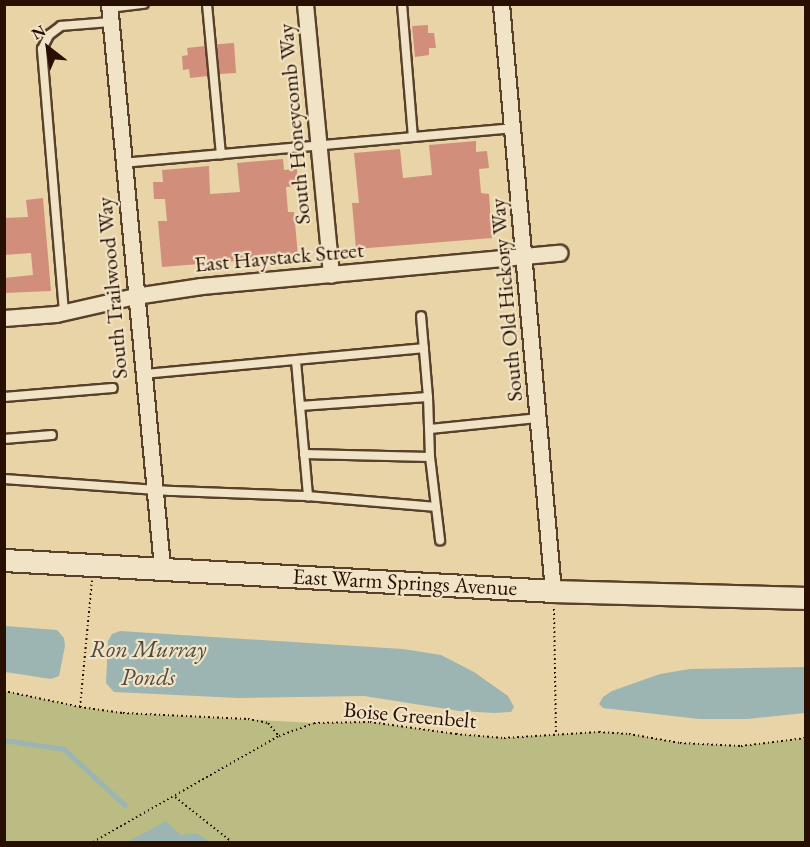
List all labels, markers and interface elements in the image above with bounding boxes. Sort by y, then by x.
north arrow [18,18,78,78]
text: N [28,20,49,44]
street label: South Honeycomb Way [272,22,316,226]
street label: South Trailwood Way [91,196,133,380]
street label: South Old Hickory Way [484,197,528,403]
street label: East Haystack Street [193,236,365,278]
street label: East Warm Springs Avenue [292,563,518,601]
water label: Ron Murray Ponds [90,635,206,691]
street label: Boise Greenbelt [342,696,478,734]

